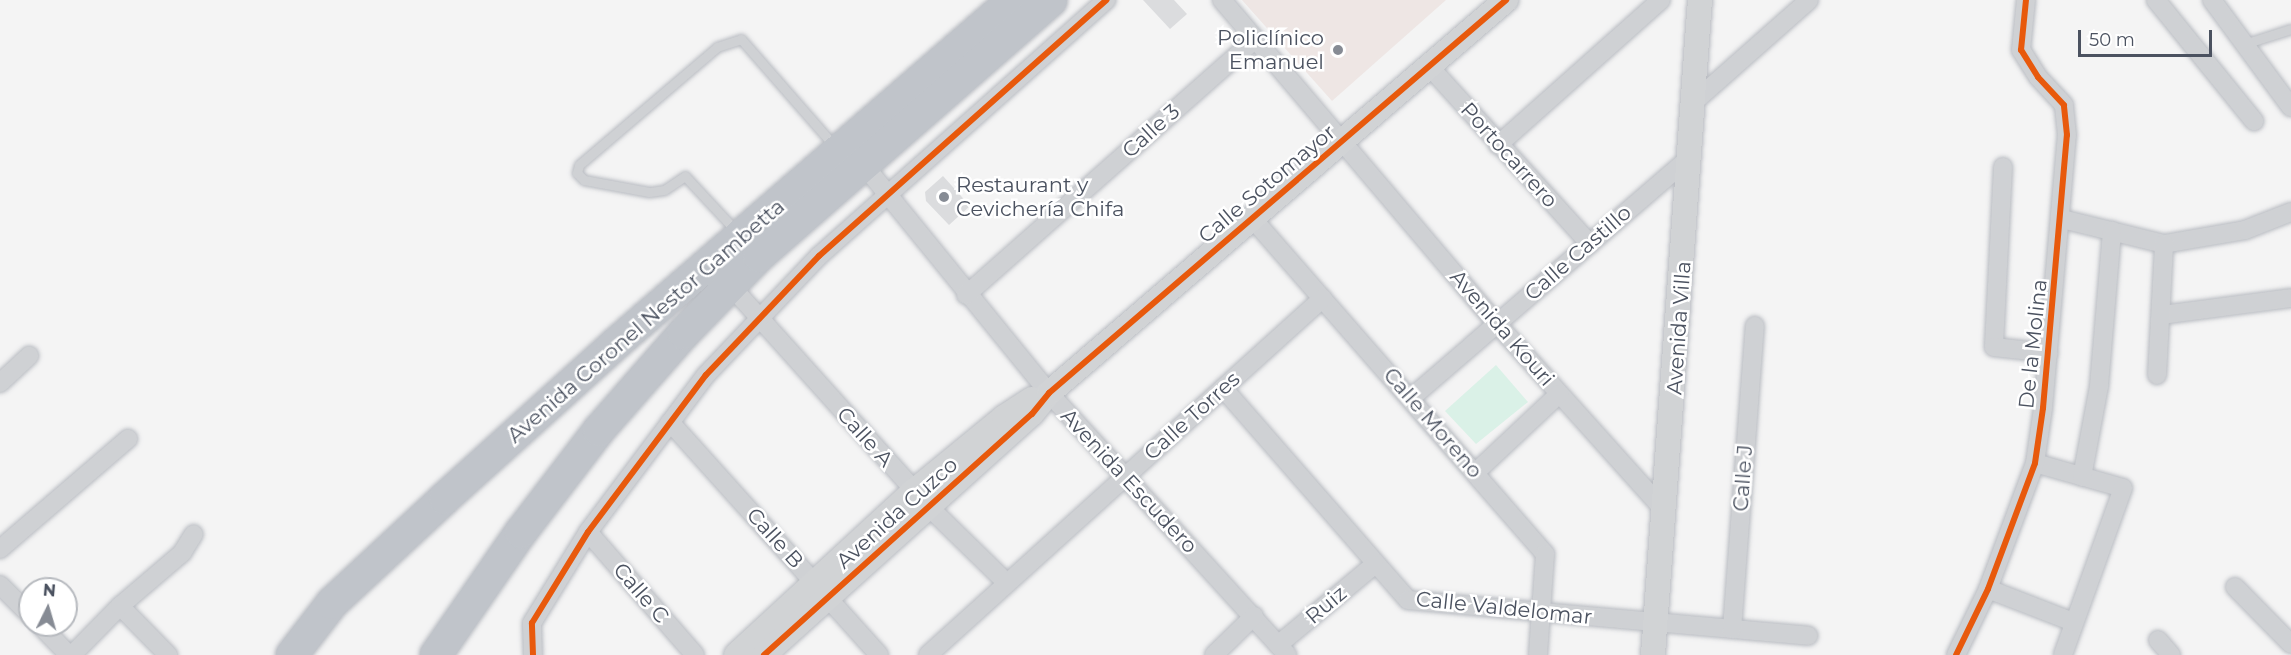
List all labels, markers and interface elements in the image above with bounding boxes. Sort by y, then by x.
scale bar [2081,18,2214,56]
place label: Policlínico Emanuel [1217,25,1324,75]
text: 50 m [2089,29,2135,51]
marker: Policlínico Emanuel [1329,41,1347,59]
street label: Portocarrero [1455,97,1563,213]
street label: Calle 3 [1117,99,1185,163]
street label: Calle Sotomayor [1193,119,1341,249]
place label: Restaurant y Cevichería Chifa [956,172,1124,222]
marker: Restaurant y Cevichería Chifa [937,190,951,204]
street label: Avenida Coronel Nestor Gambetta [502,194,790,448]
street label: Calle Castillo [1520,200,1636,306]
street label: Avenida Villa [1662,260,1696,396]
street label: Avenida Kouri [1445,265,1559,391]
street label: De la Molina [2014,278,2052,410]
street label: Calle Moreno [1378,363,1488,483]
street label: Calle Torres [1139,366,1245,466]
street label: Calle A [832,402,898,472]
street label: Avenida Escudero [1055,403,1203,559]
street label: Calle J [1728,444,1758,512]
street label: Avenida Cuzco [831,452,963,574]
street label: Calle B [741,503,809,573]
street label: Calle C [608,558,674,628]
north arrow [18,577,78,637]
text: N [42,581,57,601]
street label: Ruiz [1300,581,1352,629]
street label: Calle Valdelomar [1415,586,1593,630]

